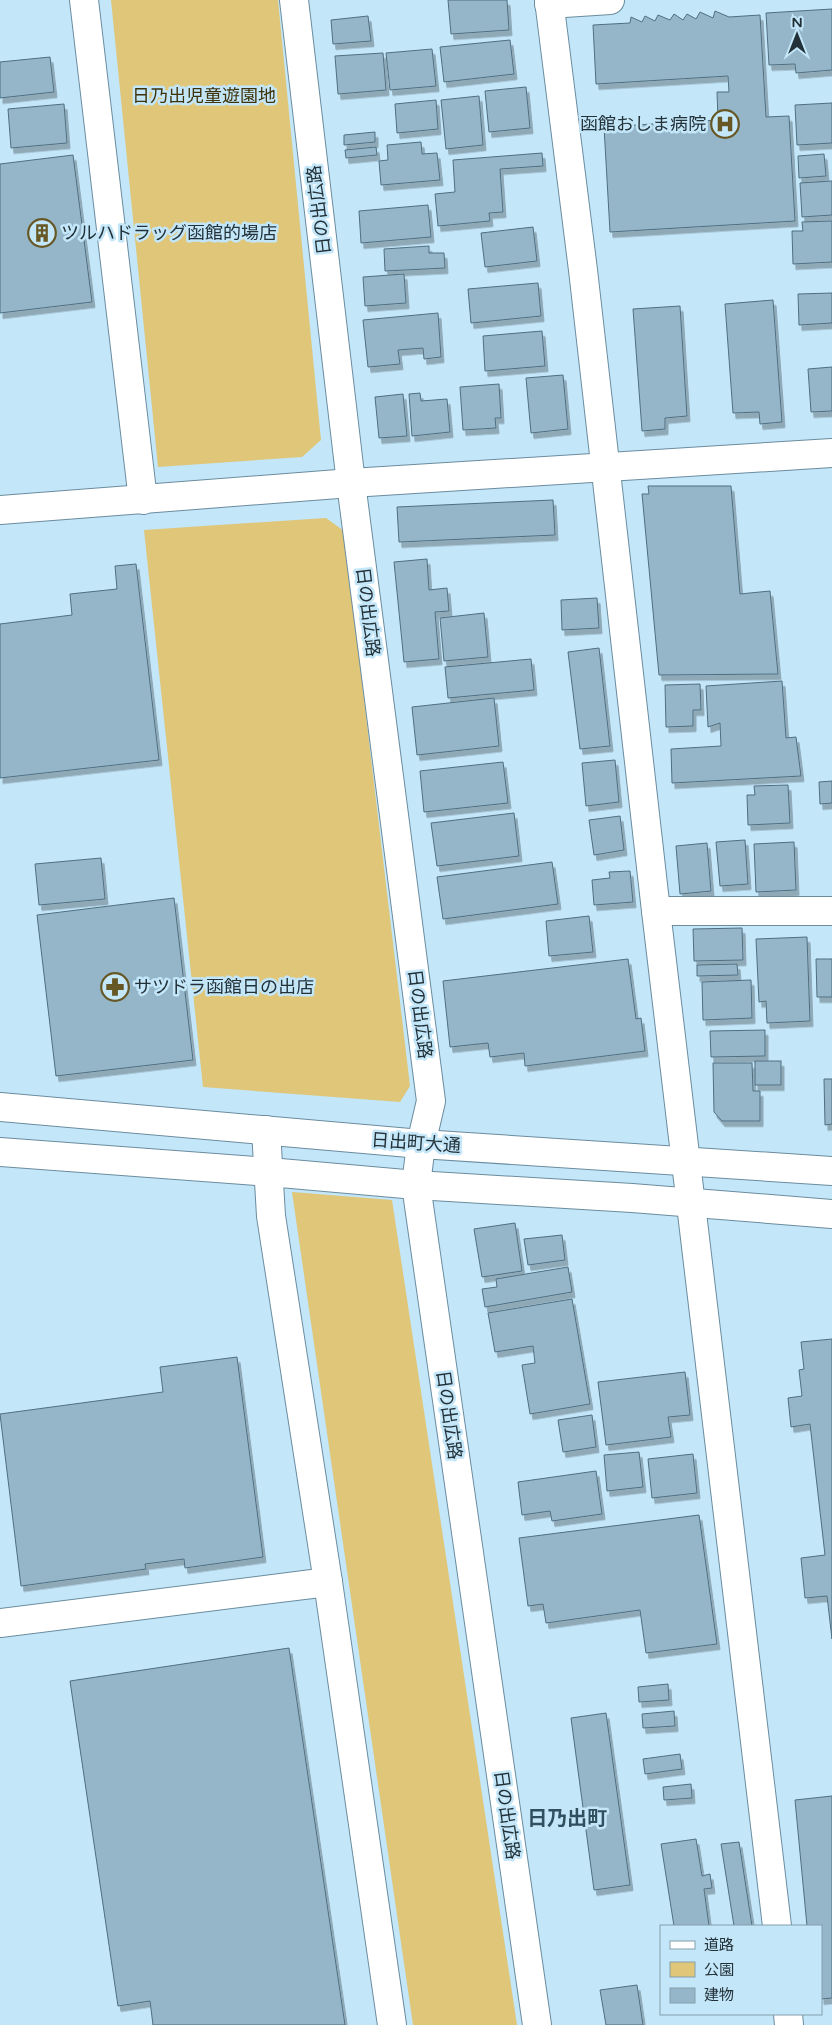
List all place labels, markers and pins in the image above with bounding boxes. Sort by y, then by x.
hospital icon: 函館おしま病院 [710,109,740,139]
place label: 函館おしま病院 [580,113,706,135]
building icon: ツルハドラッグ函館的場店 [27,218,57,248]
place label: ツルハドラッグ函館的場店 [61,222,277,244]
pharmacy icon: サツドラ函館日の出店 [100,972,130,1002]
place label: サツドラ函館日の出店 [134,976,314,998]

